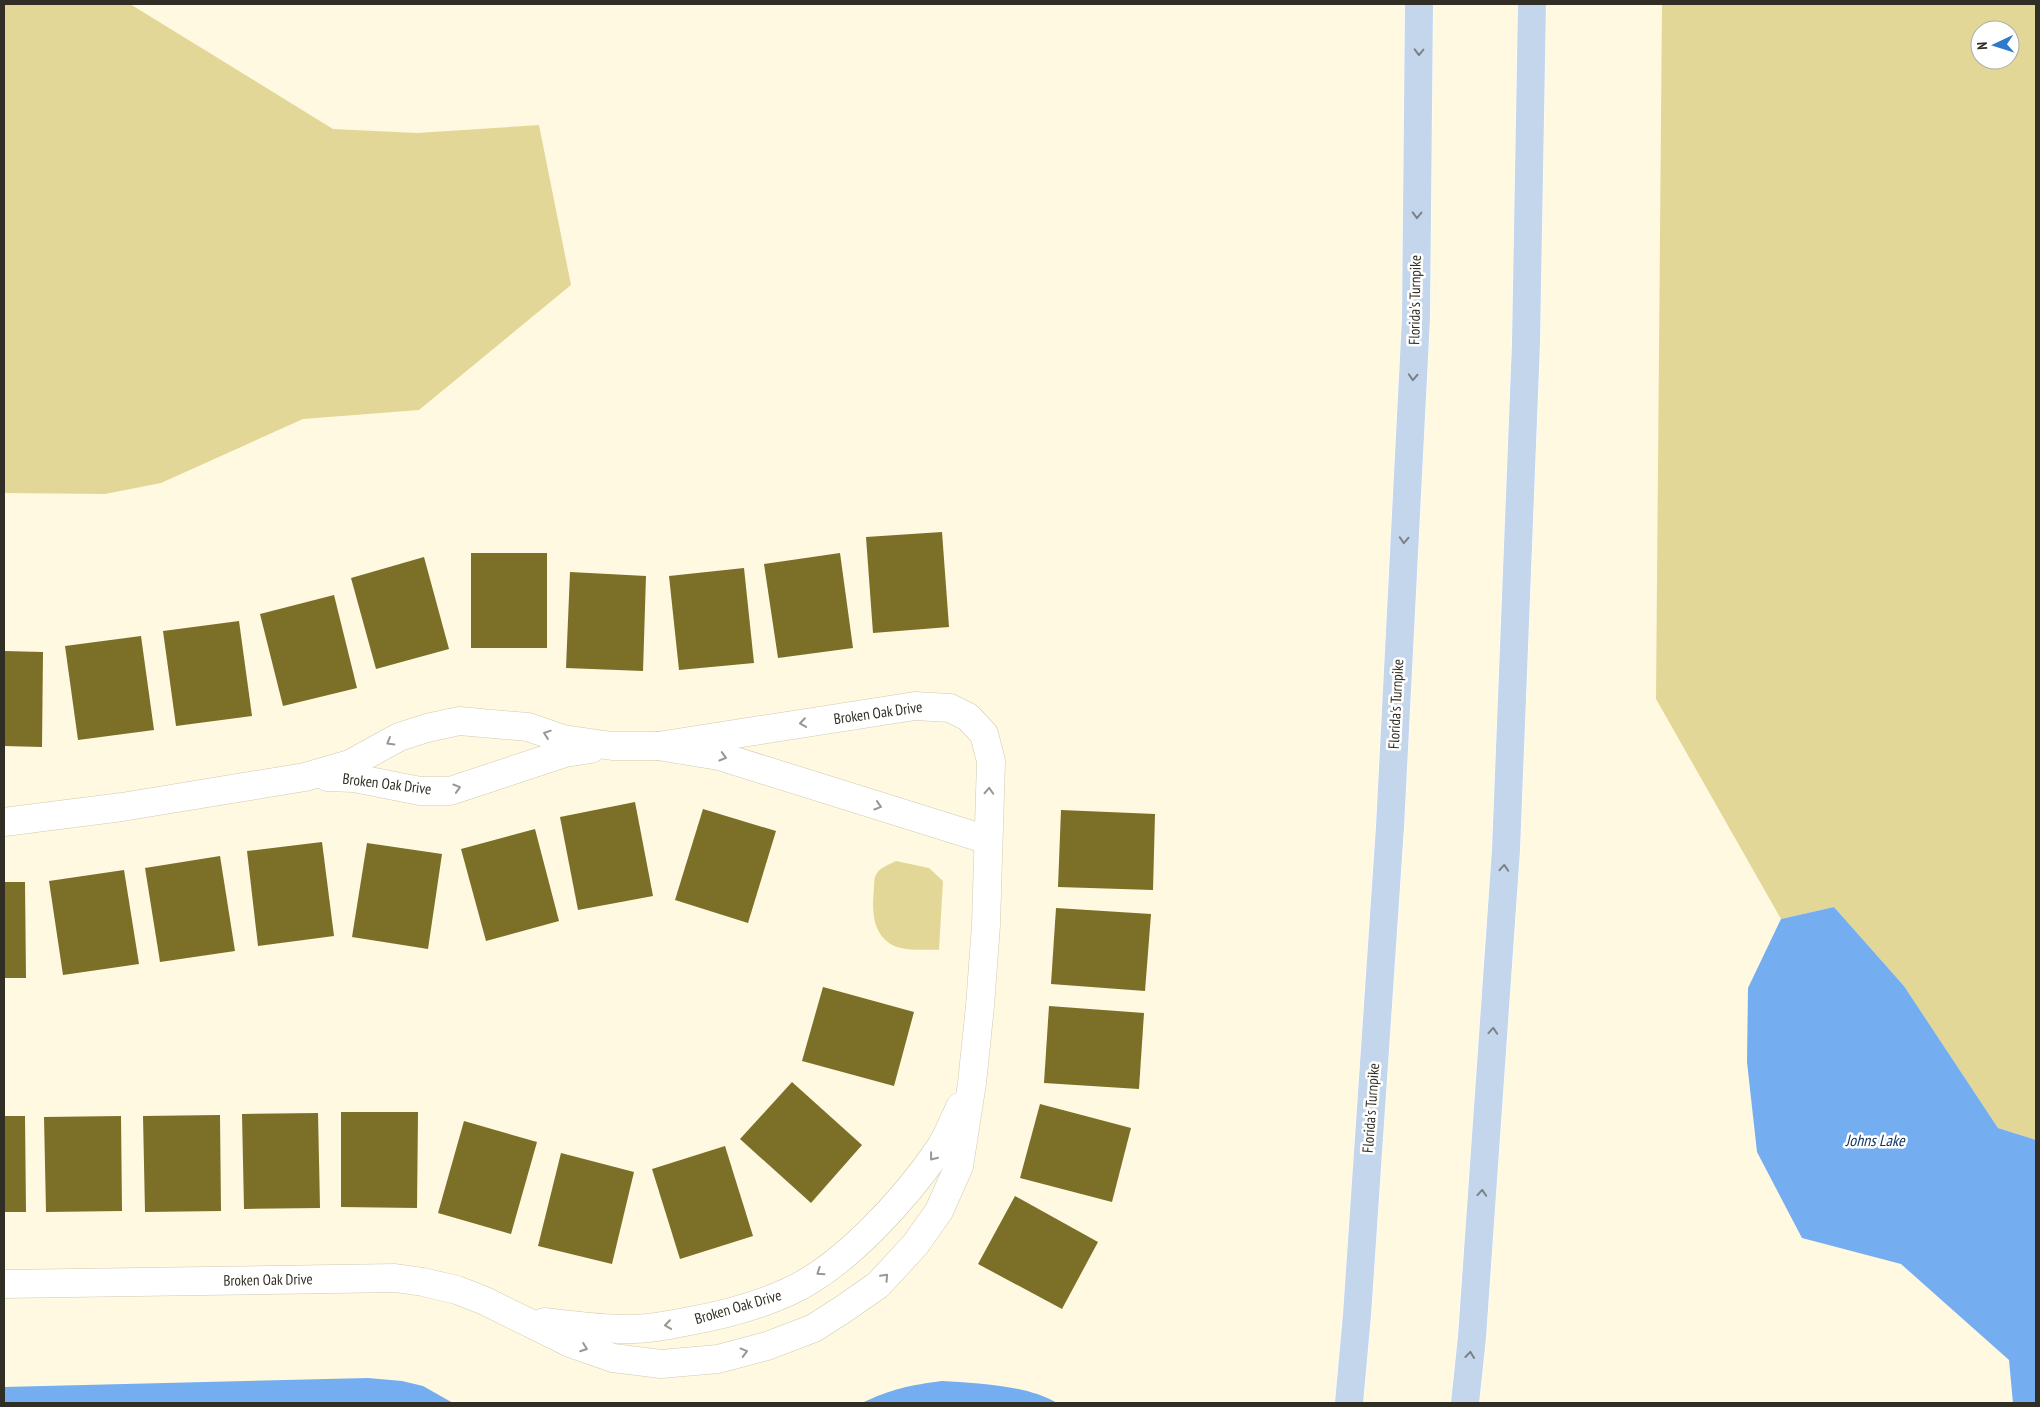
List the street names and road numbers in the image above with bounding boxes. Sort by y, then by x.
street label: Florida's Turnpike [1404,255,1425,345]
street label: Florida's Turnpike [1384,659,1407,749]
street label: Broken Oak Drive [832,697,924,728]
street label: Broken Oak Drive [342,769,433,798]
street label: Florida's Turnpike [1358,1062,1383,1153]
street label: Broken Oak Drive [223,1269,313,1290]
street label: Broken Oak Drive [692,1285,783,1328]

